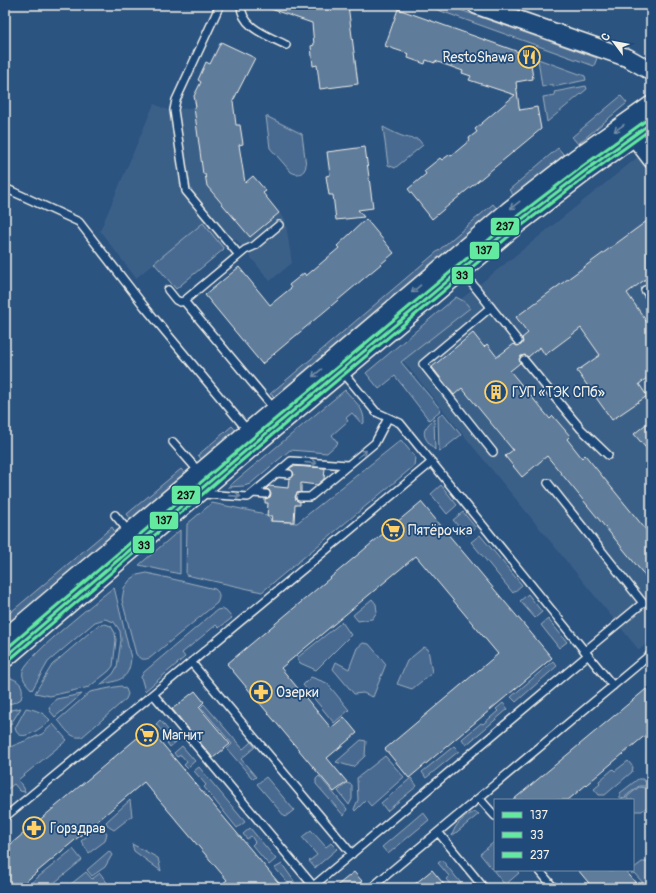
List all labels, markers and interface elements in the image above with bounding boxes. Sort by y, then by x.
north arrow [594,22,634,62]
text: С [599,30,613,43]
restaurant icon: RestoShawa [516,44,542,70]
place label: RestoShawa [442,49,514,66]
one-way arrow [614,123,625,132]
one-way arrow [510,201,521,210]
line badge: 237 [490,217,520,236]
text: 237 [496,220,514,233]
line badge: 137 [469,241,500,260]
text: 137 [476,244,492,257]
line badge: 33 [451,266,474,285]
text: 33 [456,269,468,282]
one-way arrow [410,285,421,294]
one-way arrow [311,369,322,378]
building icon: ГУП «ТЭК СПб» [483,379,509,405]
place label: ГУП «ТЭК СПб» [512,384,605,401]
one-way arrow [356,450,367,459]
one-way arrow [304,459,317,466]
line badge: 237 [171,485,201,505]
text: 237 [177,489,195,502]
one-way arrow [228,493,241,500]
line badge: 137 [149,511,179,530]
text: 137 [156,514,172,527]
supermarket icon: Пятёрочка [380,517,406,543]
place label: Пятёрочка [408,522,472,539]
line badge: 33 [132,535,155,554]
text: 33 [138,539,150,552]
pharmacy icon: Озерки [248,679,274,705]
place label: Озерки [276,684,319,701]
supermarket icon: Магнит [134,722,160,748]
place label: Магнит [162,727,204,744]
legend [494,799,634,871]
text: 137 [530,808,548,823]
pharmacy icon: Горздрав [21,815,47,841]
place label: Горздрав [50,820,106,837]
text: 33 [530,828,544,843]
text: 237 [530,848,550,863]

